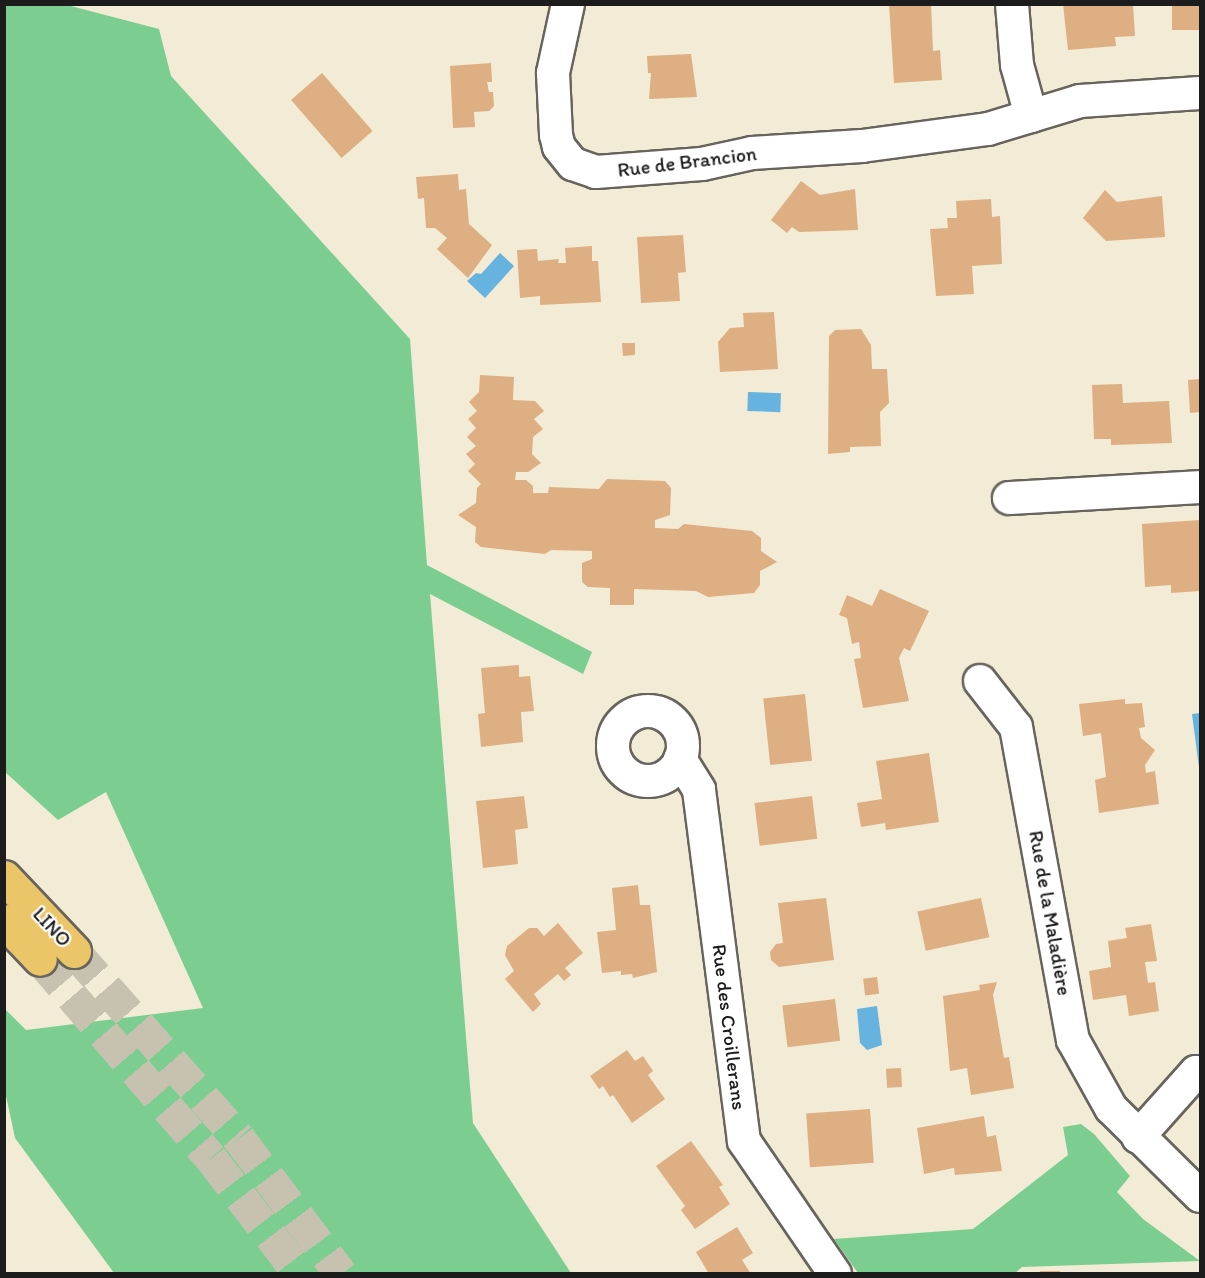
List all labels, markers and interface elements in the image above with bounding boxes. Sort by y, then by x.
street label: Rue de Brancion [616,142,758,182]
street label: Rue de la Maladière [1024,829,1076,997]
street label: LINO [28,902,76,952]
street label: Rue des Croillerans [707,943,751,1111]

